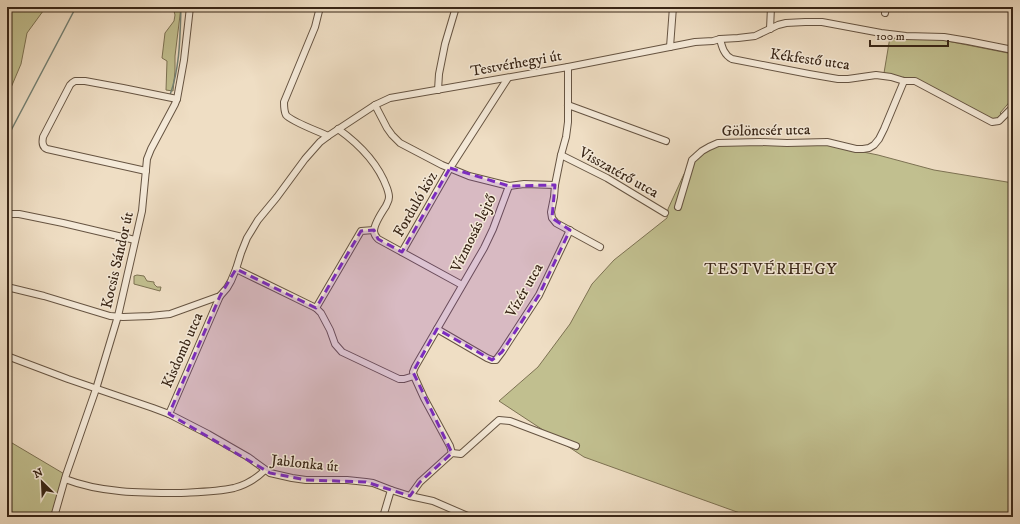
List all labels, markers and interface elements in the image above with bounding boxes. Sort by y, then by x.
scale bar [870,22,948,48]
text: 100 m [876,29,905,44]
street label: Kékfestő utca [769,45,852,75]
street label: Testvérhegyi út [469,46,563,81]
street label: Gölöncsér utca [722,120,811,141]
street label: Visszatérő utca [575,142,662,202]
street label: Forduló köz [389,168,442,240]
street label: Vízmosás lejtő [446,191,501,276]
street label: Kocsis Sándor út [97,210,138,310]
street label: Vízér utca [501,259,548,322]
district label: TESTVÉRHEGY [704,259,838,279]
street label: Kisdomb utca [157,309,208,391]
street label: Jablonka út [268,450,340,477]
north arrow [22,462,62,502]
text: N [31,466,45,482]

